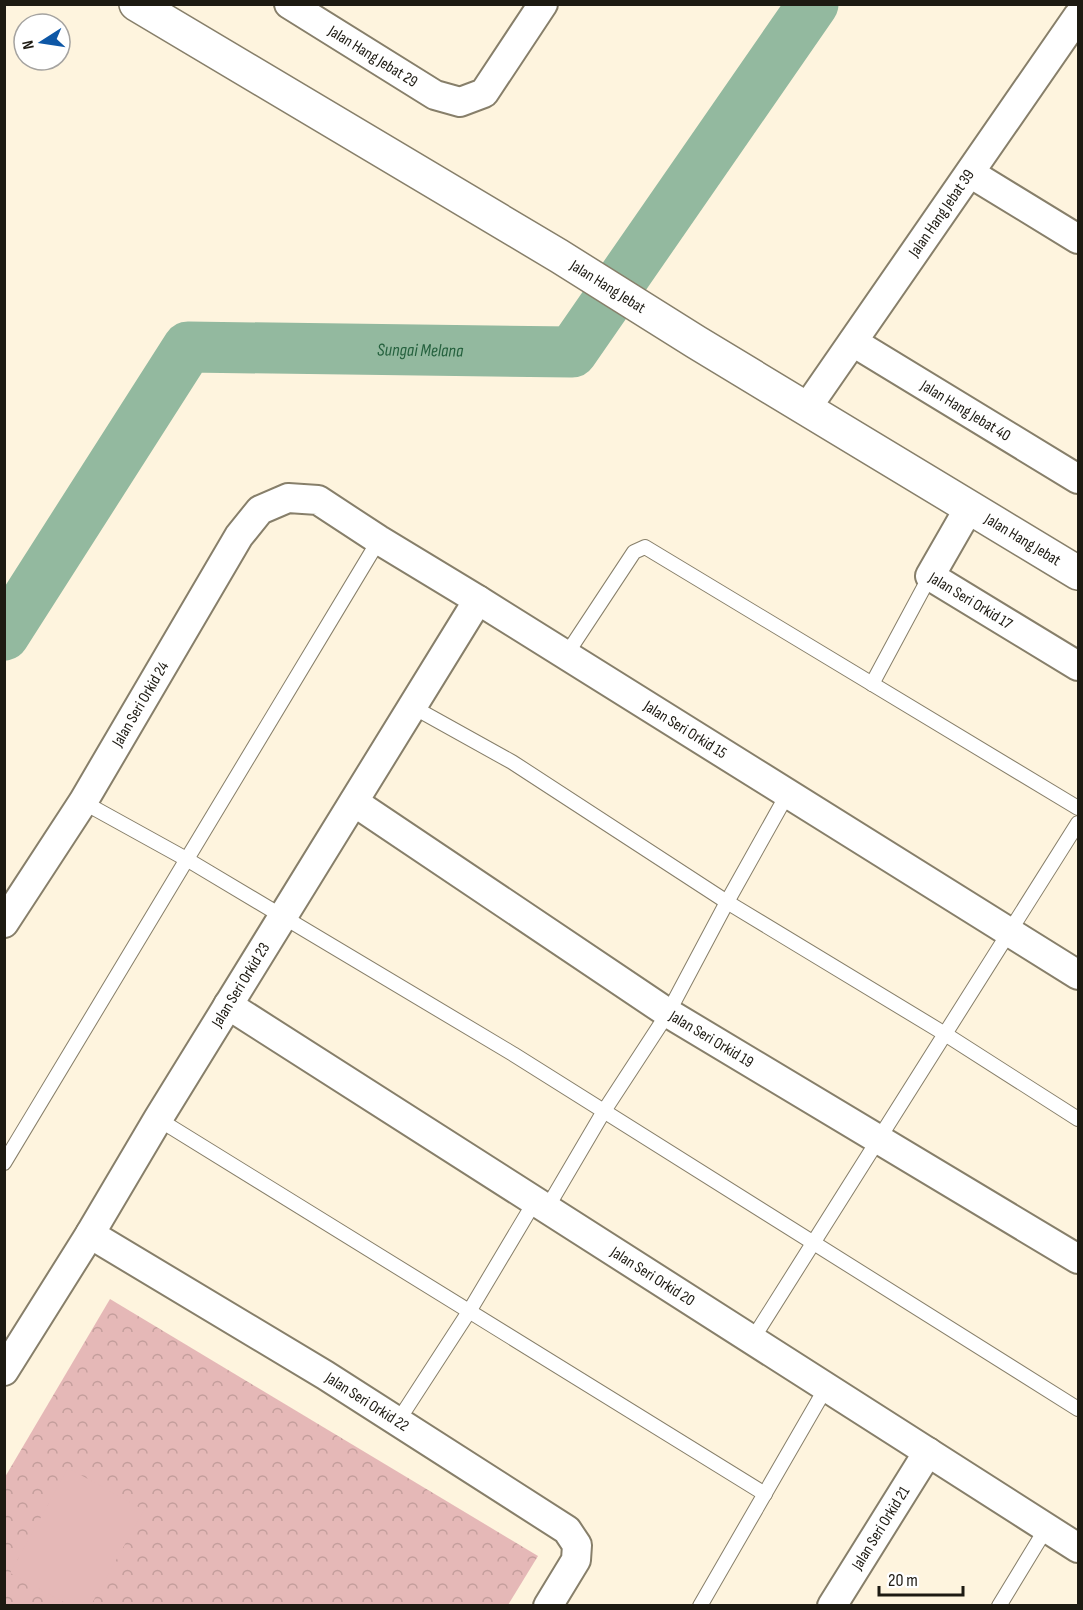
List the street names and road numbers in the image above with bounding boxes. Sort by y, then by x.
street label: Jalan Hang Jebat 29 [324,21,421,91]
street label: Jalan Hang Jebat 39 [904,166,978,261]
street label: Jalan Hang Jebat [566,255,649,317]
street label: Jalan Hang Jebat 40 [916,376,1014,445]
street label: Jalan Hang Jebat [980,509,1064,570]
street label: Jalan Seri Orkid 17 [925,568,1016,634]
street label: Jalan Seri Orkid 24 [108,658,173,751]
street label: Jalan Seri Orkid 15 [639,696,730,763]
street label: Jalan Seri Orkid 23 [207,939,274,1031]
street label: Jalan Seri Orkid 19 [665,1006,757,1072]
street label: Jalan Seri Orkid 20 [606,1242,698,1310]
street label: Jalan Seri Orkid 22 [321,1368,412,1436]
street label: Jalan Seri Orkid 21 [847,1482,914,1574]

